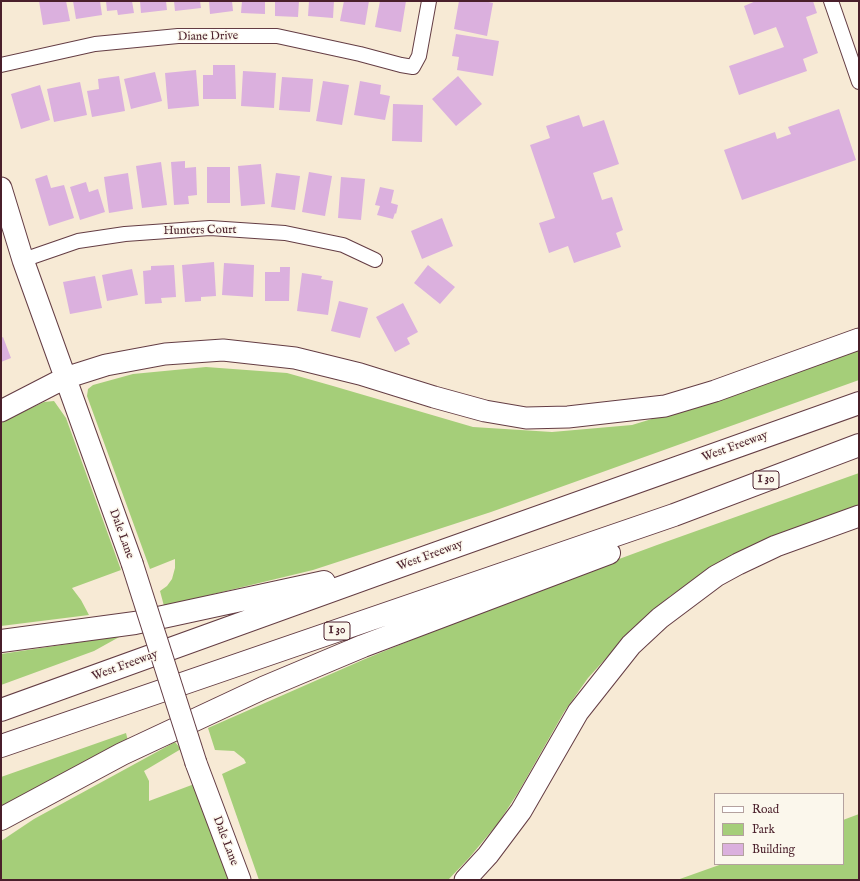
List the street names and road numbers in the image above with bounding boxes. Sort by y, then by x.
street label: Diane Drive [178,29,238,45]
street label: Hunters Court [163,223,237,239]
street label: West Freeway [700,428,770,466]
road number: I 30 [753,471,779,489]
street label: Dale Lane [105,507,137,561]
street label: West Freeway [395,537,465,575]
road number: I 30 [324,622,350,640]
street label: West Freeway [90,647,160,685]
street label: Dale Lane [209,814,241,868]

